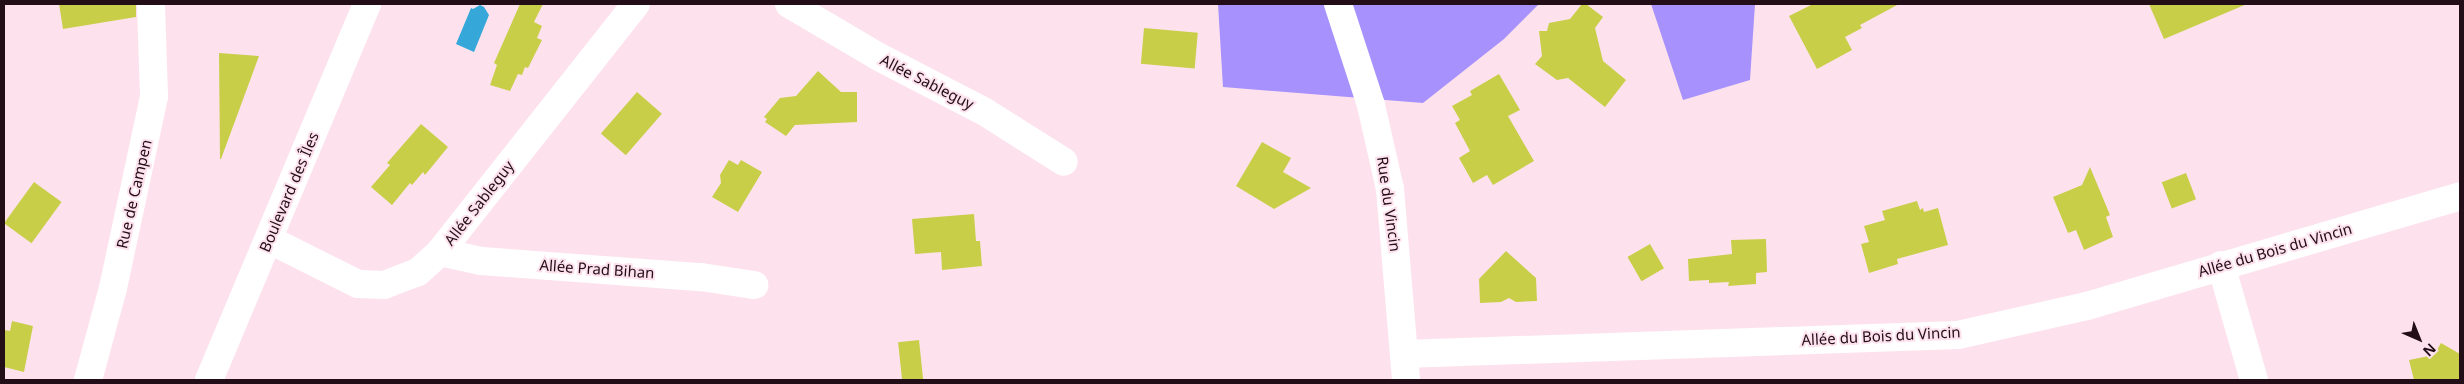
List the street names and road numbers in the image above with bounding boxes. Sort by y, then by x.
street label: Allée Sableguy [877,51,977,113]
street label: Boulevard des Îles [256,129,322,255]
street label: Rue de Campen [113,138,155,250]
street label: Rue du Vincin [1373,155,1405,253]
street label: Allée Sableguy [440,157,518,249]
street label: Allée du Bois du Vincin [2196,219,2354,281]
street label: Allée Prad Bihan [539,256,655,282]
street label: Allée du Bois du Vincin [1801,323,1961,349]

